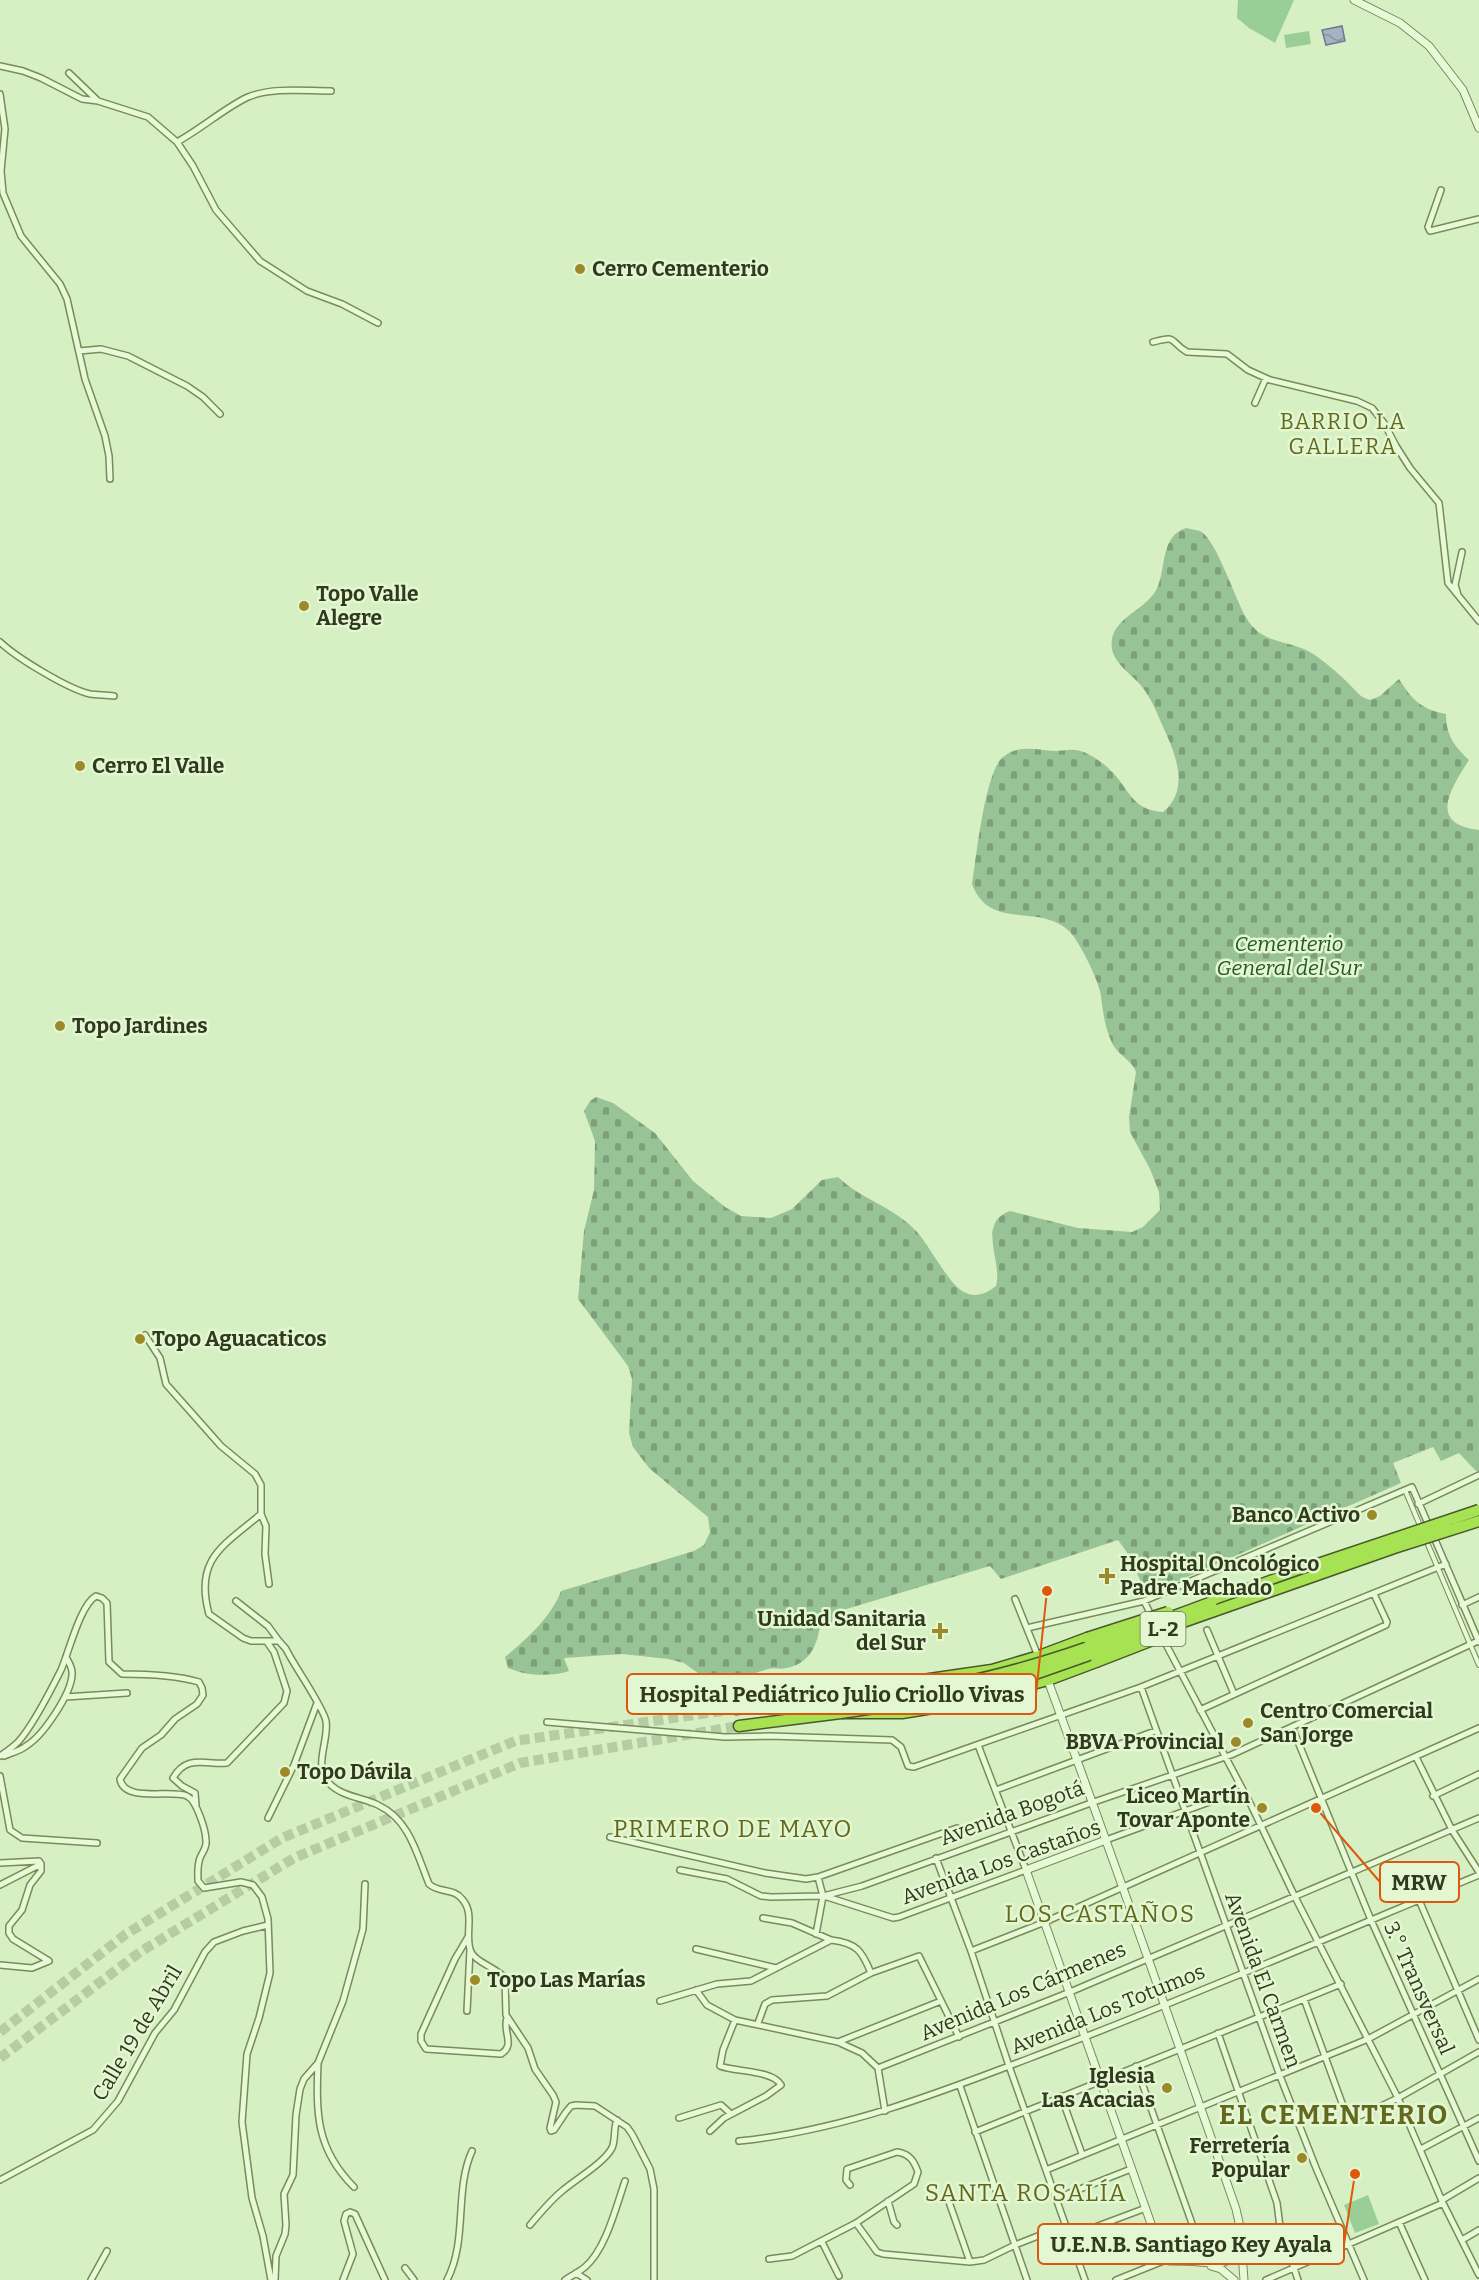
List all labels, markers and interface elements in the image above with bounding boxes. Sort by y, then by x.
place label: Cerro Cementerio [592,256,769,282]
marker: Cerro Cementerio [573,262,587,276]
district label: BARRIO LA GALLERA [1280,408,1406,460]
place label: Topo Valle Alegre [316,581,419,631]
marker: Topo Valle Alegre [297,599,311,613]
place label: Cerro El Valle [92,753,224,779]
marker: Cerro El Valle [73,759,87,773]
park label: Cementerio General del Sur [1217,931,1363,981]
place label: Topo Jardines [72,1013,208,1039]
marker: Topo Jardines [53,1019,67,1033]
place label: Topo Aguacaticos [152,1326,327,1352]
marker: Topo Aguacaticos [133,1332,147,1346]
place label: Banco Activo [1232,1502,1360,1528]
marker: Banco Activo [1365,1508,1379,1522]
place label: Hospital Oncológico Padre Machado [1120,1551,1319,1601]
marker: Hospital Oncológico Padre Machado [1098,1567,1116,1585]
place label: Unidad Sanitaria del Sur [757,1606,926,1656]
road number: L-2 [1140,1612,1186,1646]
marker: Unidad Sanitaria del Sur [931,1622,949,1640]
callout: Hospital Pediátrico Julio Criollo Vivas [627,1674,1036,1714]
text: Hospital Pediátrico Julio Criollo Vivas [639,1681,1025,1708]
place label: Centro Comercial San Jorge [1260,1698,1434,1748]
marker: Centro Comercial San Jorge [1241,1716,1255,1730]
place label: BBVA Provincial [1065,1729,1224,1755]
marker: BBVA Provincial [1229,1735,1243,1749]
place label: Topo Dávila [297,1759,412,1785]
marker: Topo Dávila [278,1765,292,1779]
street label: Avenida Bogotá [936,1775,1088,1851]
place label: Liceo Martín Tovar Aponte [1117,1783,1250,1833]
marker: Liceo Martín Tovar Aponte [1255,1801,1269,1815]
street label: Avenida Los Castaños [898,1814,1104,1910]
district label: PRIMERO DE MAYO [613,1815,853,1843]
callout: MRW [1380,1862,1459,1902]
text: MRW [1391,1869,1447,1896]
street label: Avenida El Carmen [1219,1889,1307,2071]
district label: LOS CASTAÑOS [1004,1900,1196,1928]
street label: 3.° Transversal [1378,1918,1460,2058]
street label: Avenida Los Cármenes [916,1936,1130,2046]
street label: Avenida Los Totumos [1007,1958,1209,2060]
street label: Calle 19 de Abril [86,1960,188,2106]
place label: Topo Las Marías [487,1967,646,1993]
marker: Topo Las Marías [468,1973,482,1987]
place label: Iglesia Las Acacias [1041,2063,1155,2113]
marker: Iglesia Las Acacias [1160,2081,1174,2095]
district label: EL CEMENTERIO [1219,2099,1449,2131]
place label: Ferretería Popular [1189,2133,1290,2183]
marker: Ferretería Popular [1295,2151,1309,2165]
district label: SANTA ROSALÍA [925,2178,1127,2207]
callout: U.E.N.B. Santiago Key Ayala [1038,2224,1344,2264]
text: U.E.N.B. Santiago Key Ayala [1050,2231,1332,2258]

